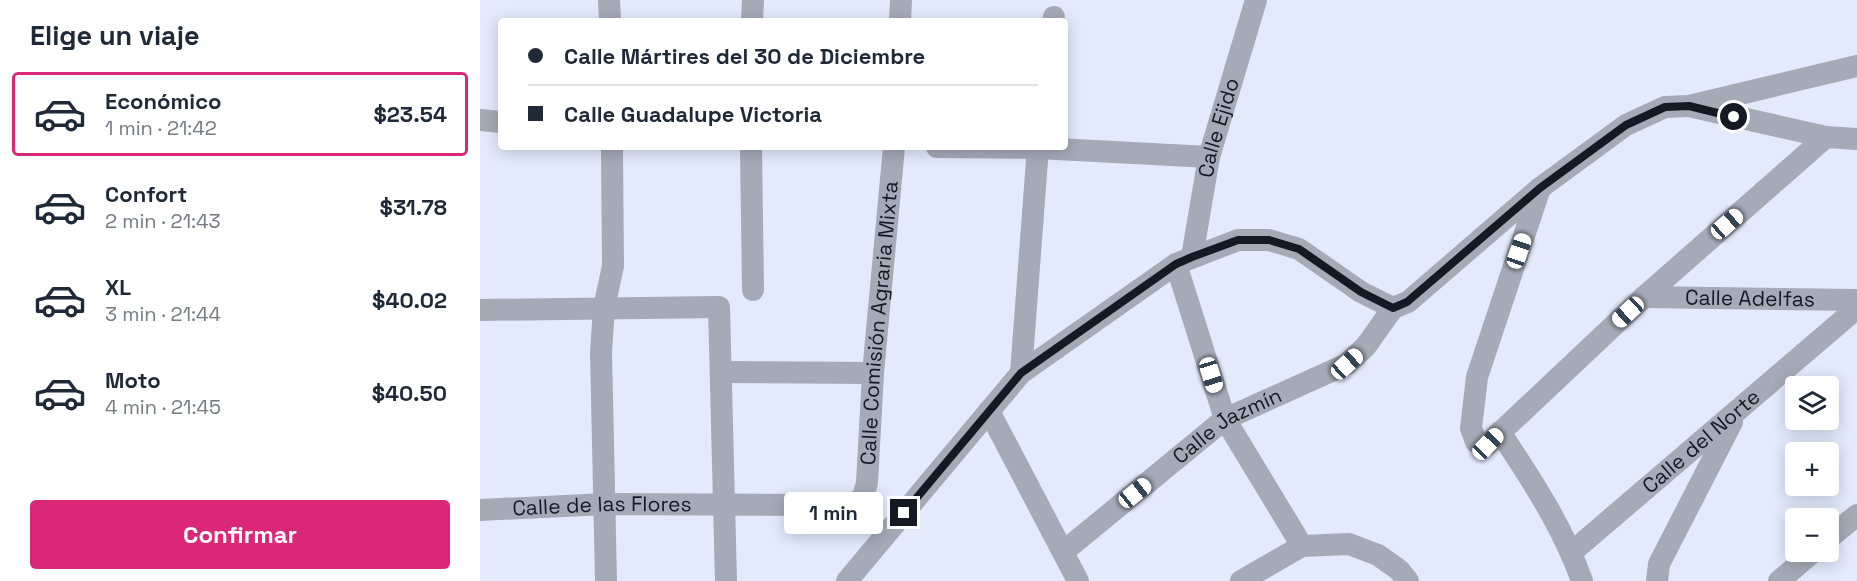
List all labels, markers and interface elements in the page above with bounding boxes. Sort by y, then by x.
text: Elige un viaje [30,18,200,53]
text: Calle Mártires del 30 de Diciembre [564,42,925,70]
street label: Calle Ejido [1192,75,1245,180]
icon: car [33,87,87,141]
text: Económico [105,87,222,115]
text: $23.54 [373,100,447,128]
text: Calle Guadalupe Victoria [564,100,822,128]
route start [1720,103,1747,130]
text: 1 min · 21:42 [105,115,217,141]
icon: car [33,180,87,234]
text: Confort [105,180,187,208]
street label: Calle Comisión Agraria Mixta [854,180,904,466]
text: $31.78 [380,193,447,221]
car [1708,205,1746,243]
text: 2 min · 21:43 [105,208,221,234]
car [1505,231,1533,271]
icon: car [33,273,87,327]
text: XL [105,273,131,301]
street label: Calle Adelfas [1685,284,1815,312]
text: $40.02 [372,286,447,314]
car [1609,293,1647,331]
text: 3 min · 21:44 [105,301,221,327]
car [1328,345,1366,383]
car [1197,355,1225,395]
icon: car [33,366,87,420]
text: Moto [105,366,161,394]
map controls [1785,376,1839,562]
button: layers [1785,376,1839,430]
text: $40.50 [372,379,447,407]
street label: Calle Jazmín [1167,381,1286,470]
street label: Calle del Norte [1636,383,1765,499]
text: 4 min · 21:45 [105,394,221,420]
car [1469,425,1507,463]
button: + [1785,442,1839,496]
car [1115,475,1155,511]
street label: Calle de las Flores [512,490,692,521]
callout: 1 min [784,492,883,534]
route end [890,499,917,526]
button: Confirmar [30,500,450,569]
text: 1 min [809,500,858,526]
button: − [1785,508,1839,562]

